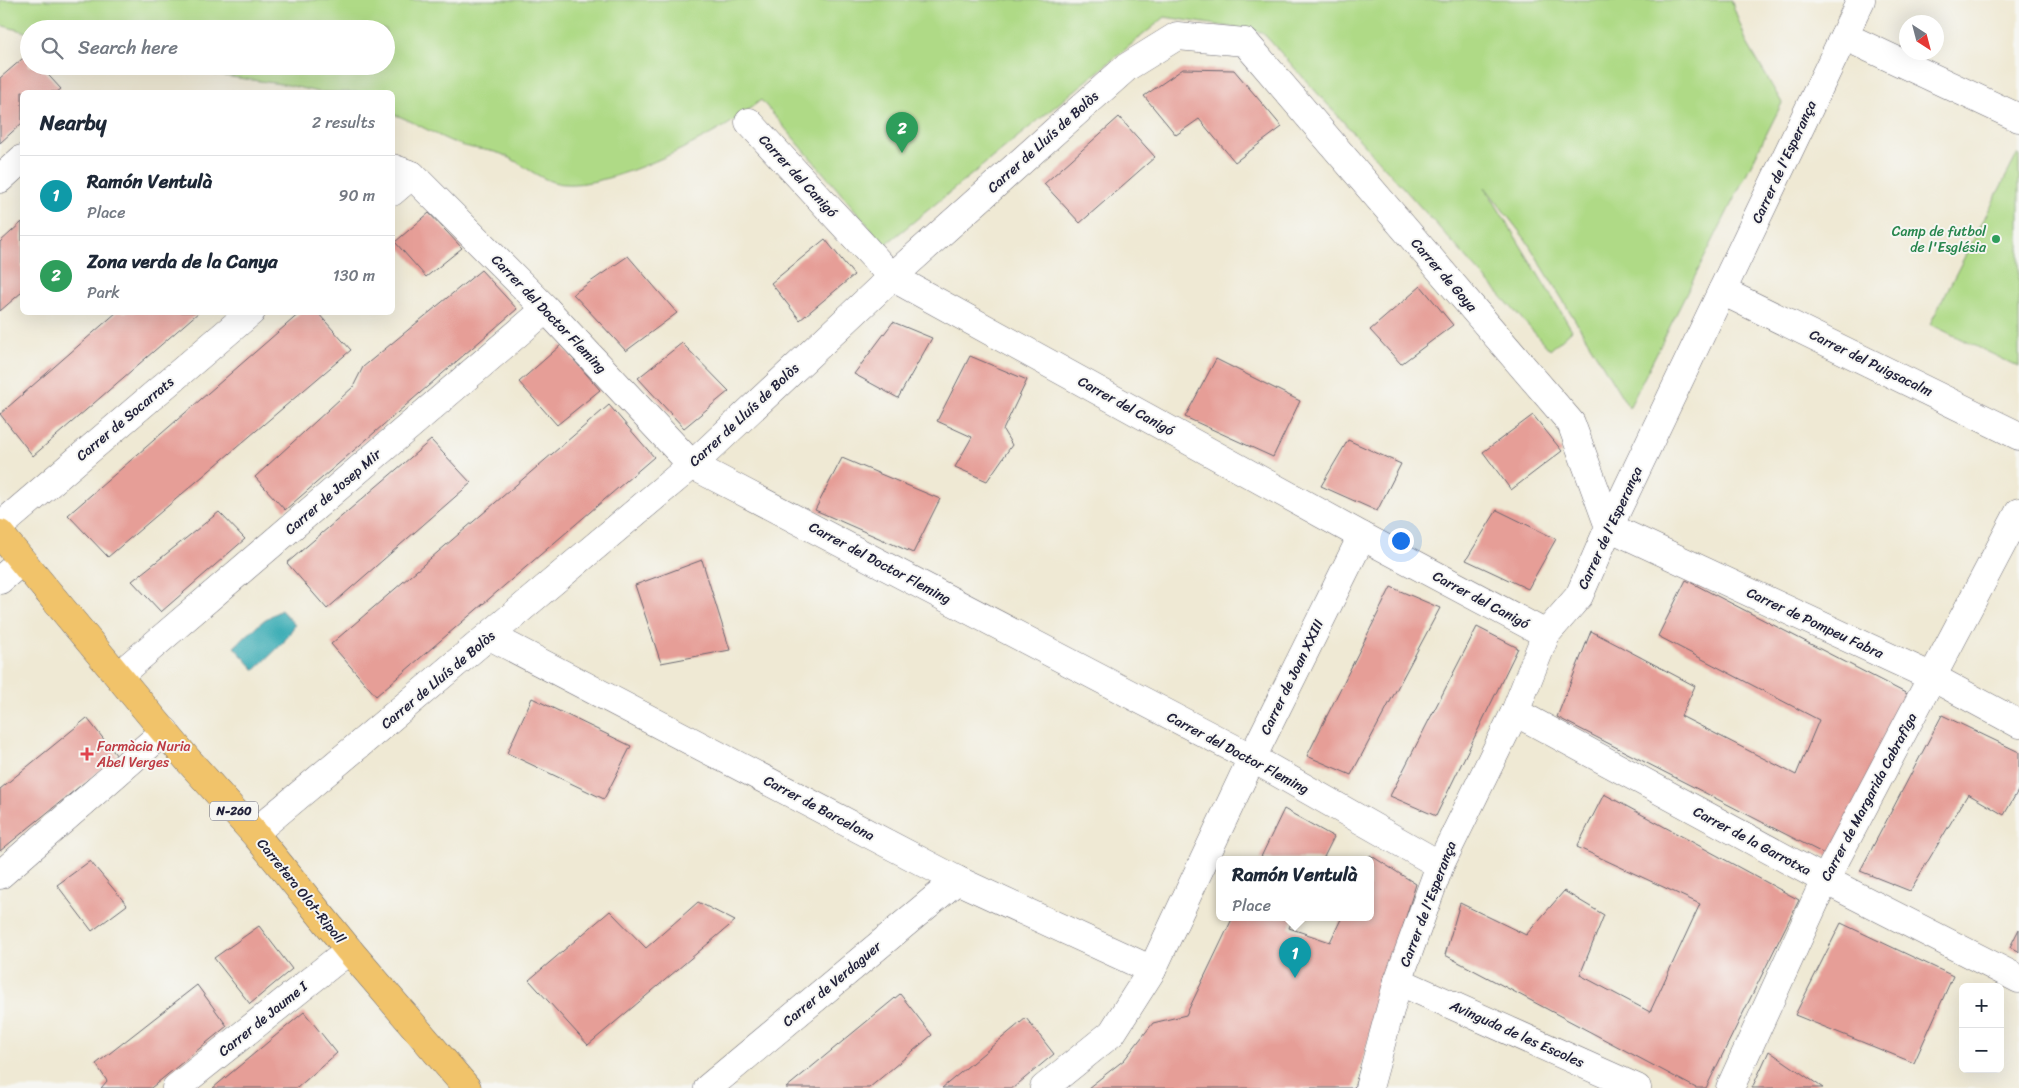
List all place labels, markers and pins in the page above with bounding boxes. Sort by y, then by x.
pin: 2 [886,112,918,153]
place label: Camp de futbol de l'Església [1892,219,1987,260]
marker: Camp de futbol de l'Església [1990,233,2002,245]
place label: Farmàcia Nuria Abel Verges [96,734,191,775]
marker: Farmàcia Nuria Abel Verges [81,748,93,760]
pin: 1 [1279,937,1311,978]

